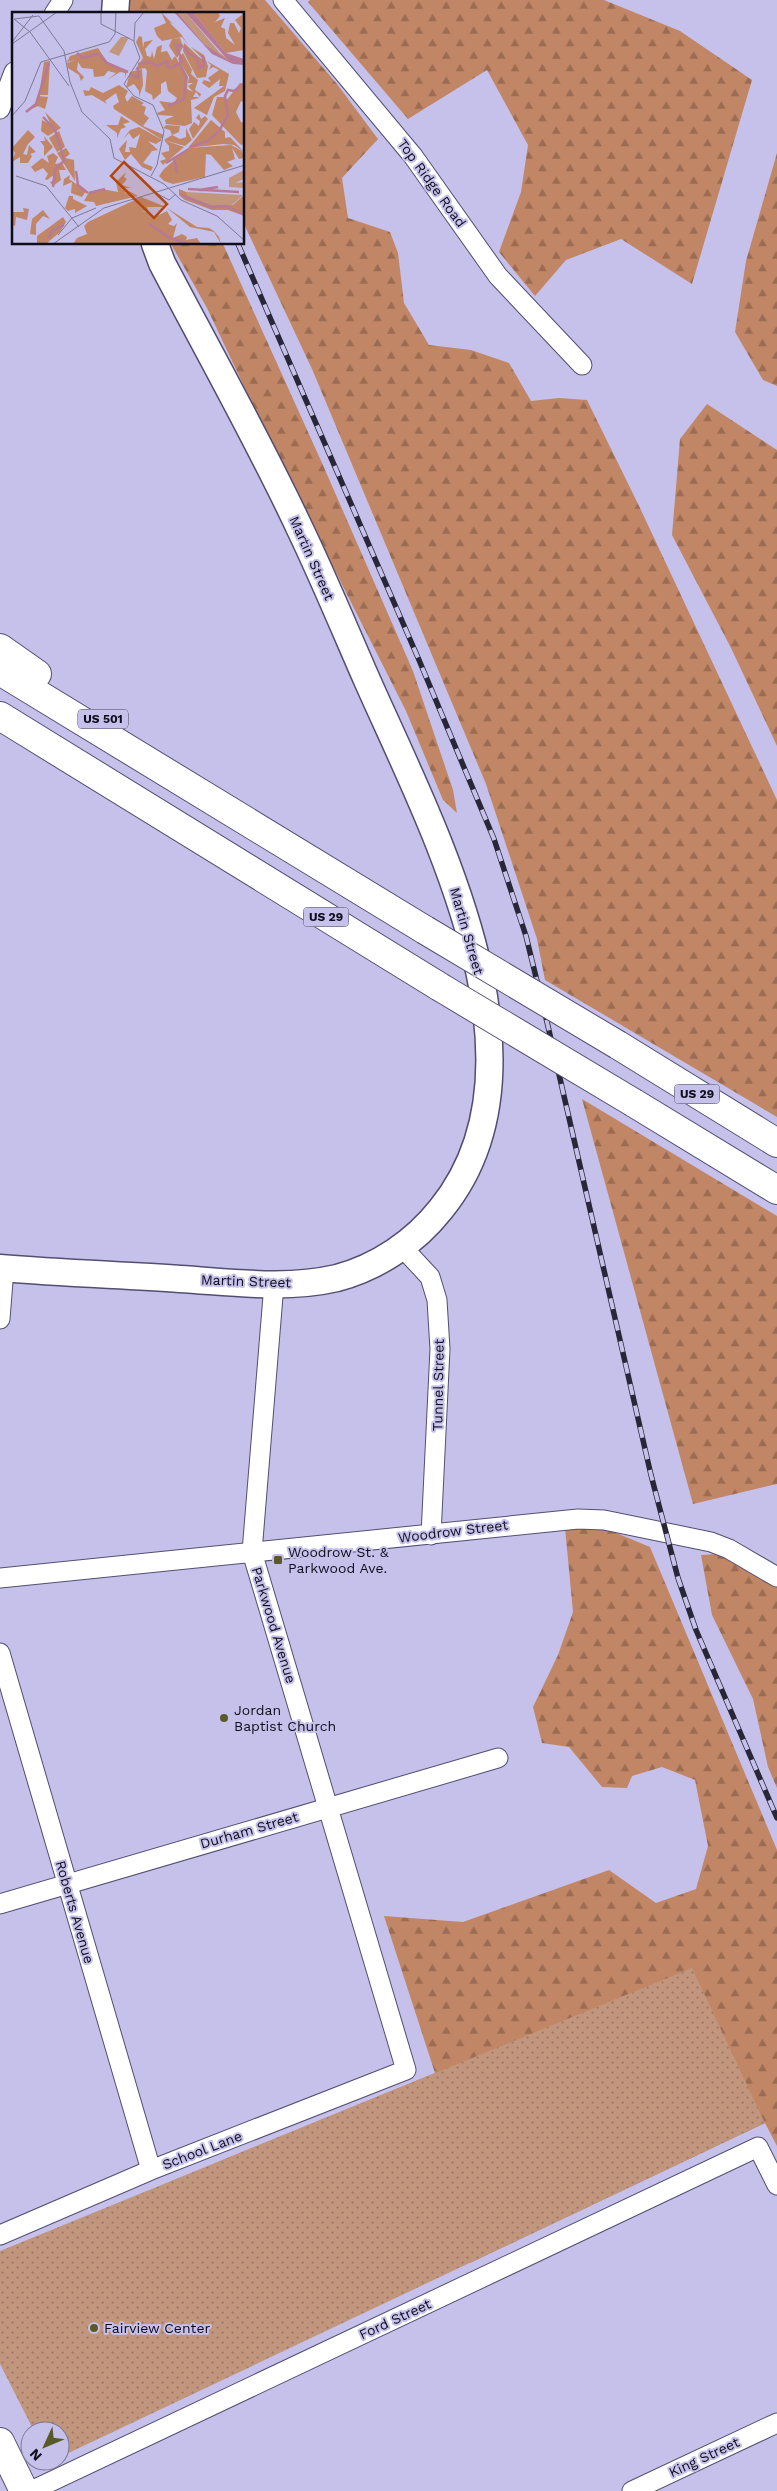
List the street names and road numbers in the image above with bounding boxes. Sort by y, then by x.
street label: Top Ridge Road [395,136,469,230]
street label: Martin Street [286,514,338,603]
road number: US 501 [78,710,128,729]
street label: Martin Street [447,885,487,977]
road number: US 29 [304,908,348,926]
road number: US 29 [674,1084,720,1104]
street label: Martin Street [201,1271,292,1291]
street label: Tunnel Street [429,1339,447,1431]
street label: Woodrow Street [397,1516,509,1546]
street label: Parkwood Avenue [249,1565,299,1685]
street label: Durham Street [198,1808,300,1852]
street label: Roberts Avenue [53,1859,97,1965]
street label: School Lane [160,2127,244,2173]
street label: Ford Street [357,2295,434,2343]
street label: King Street [666,2434,742,2480]

